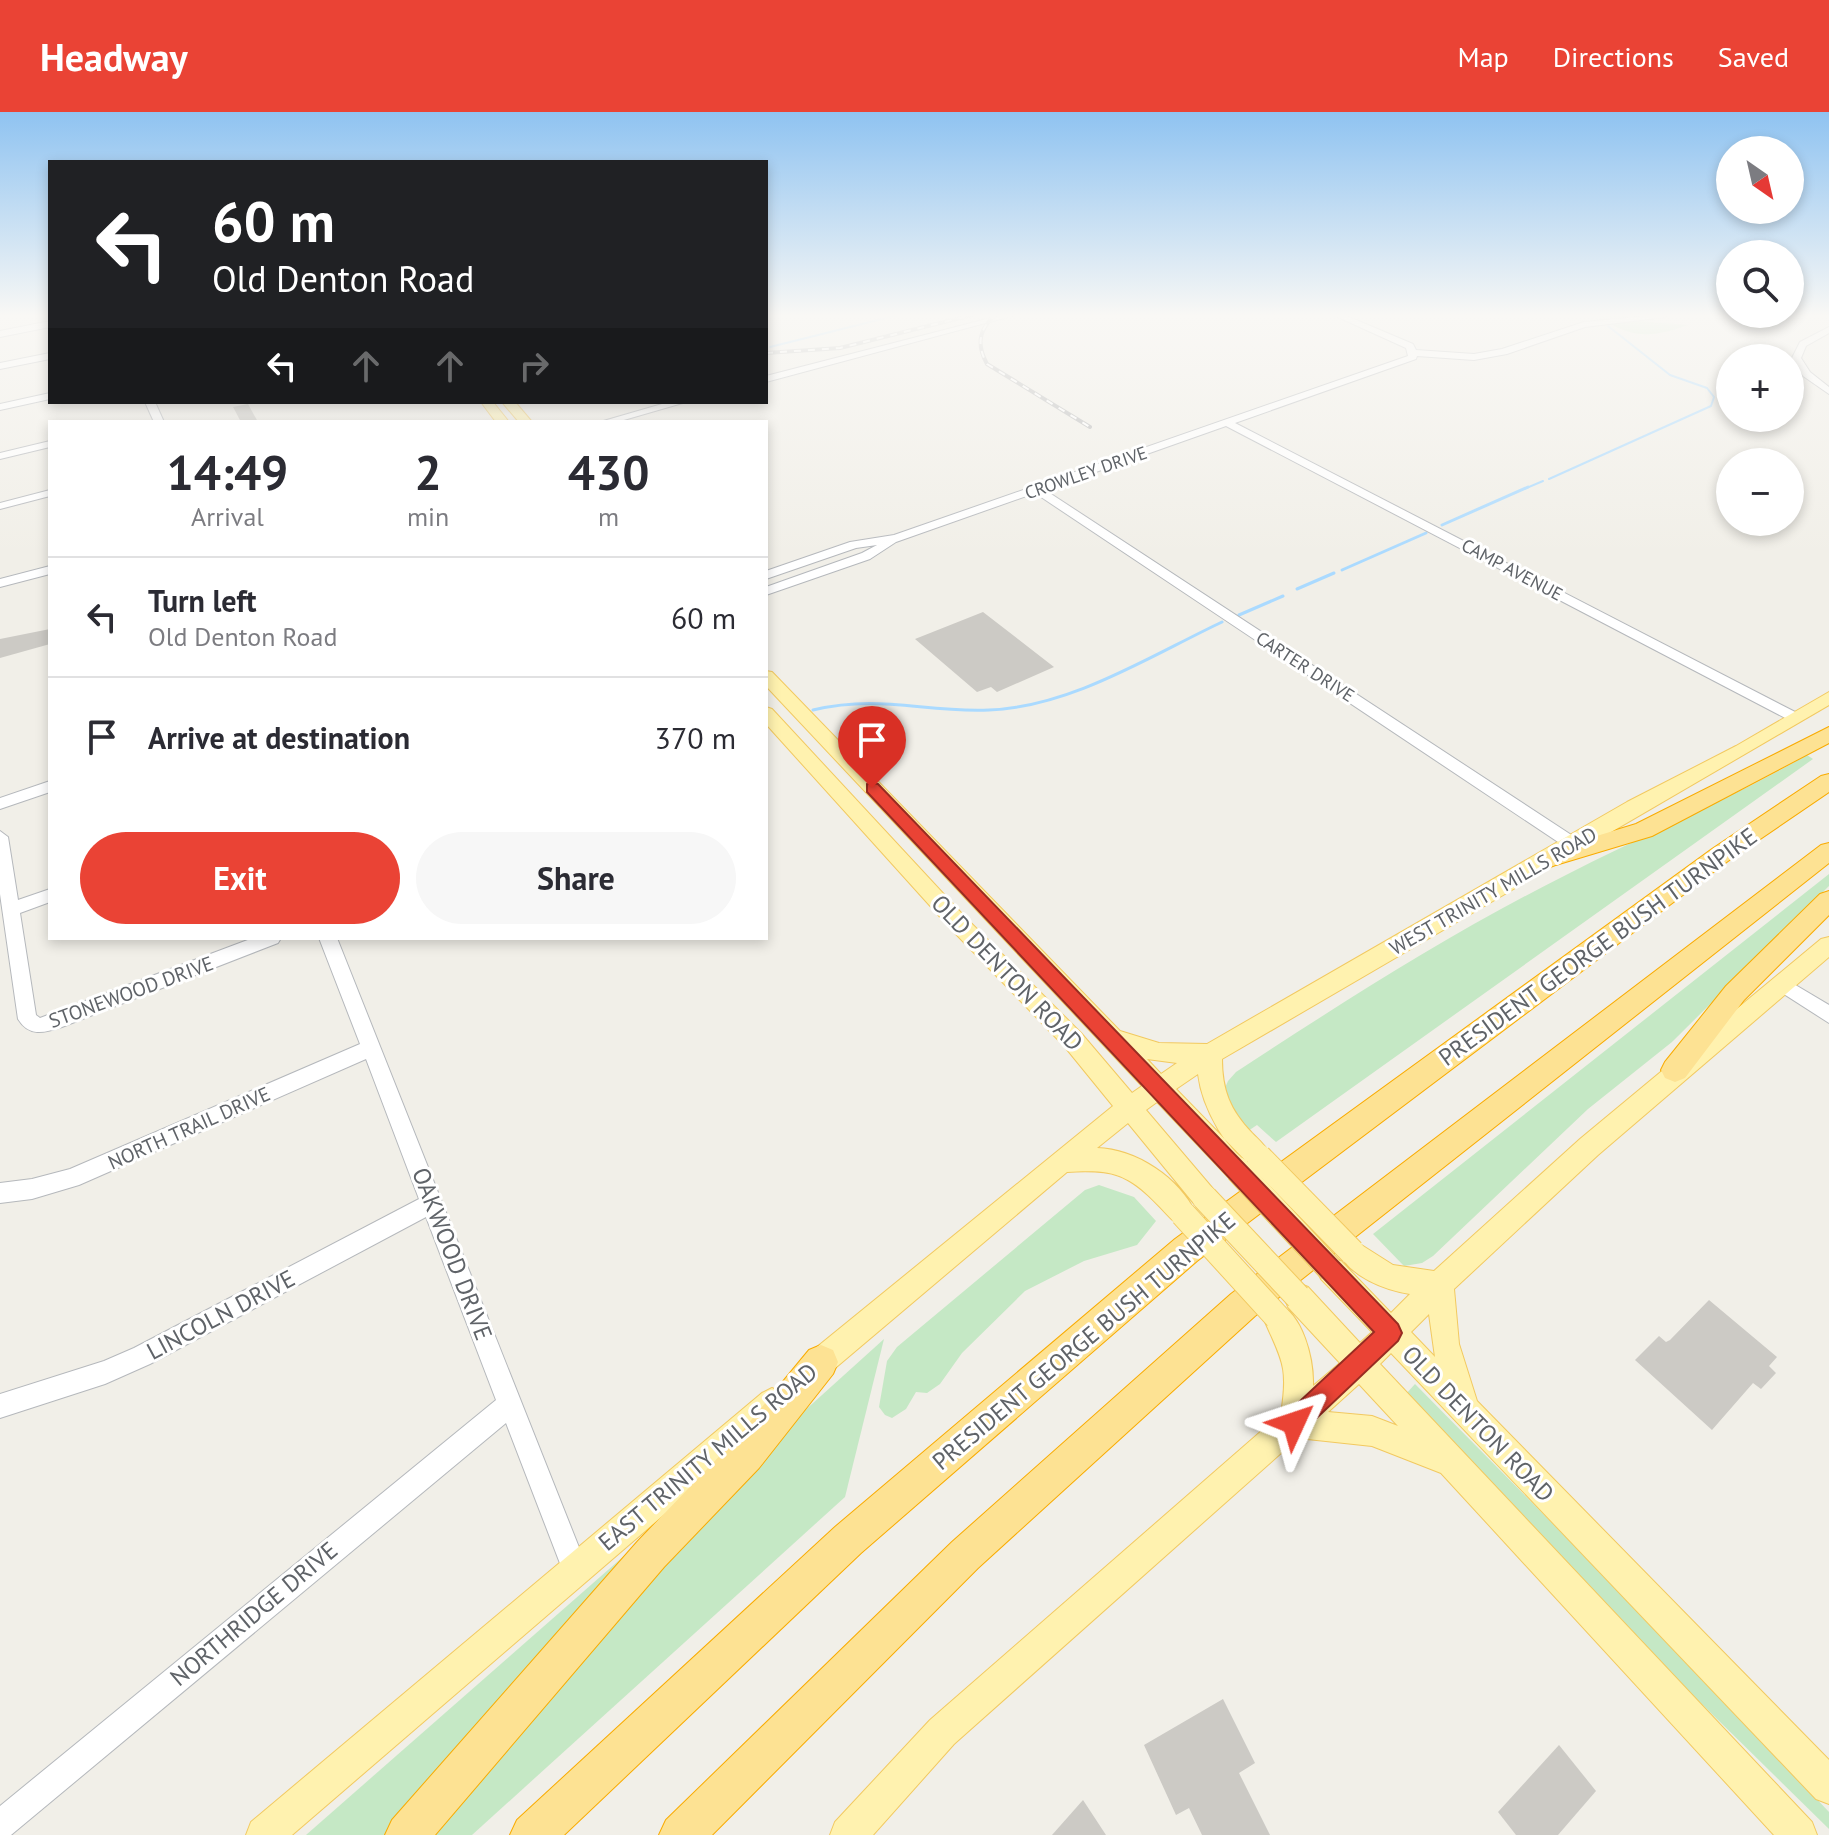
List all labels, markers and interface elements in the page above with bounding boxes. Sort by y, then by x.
text: Headway [40,32,188,81]
text: Map [1458,38,1509,75]
text: Directions [1553,38,1674,75]
text: Saved [1718,38,1789,75]
north arrow [1716,136,1804,224]
map controls [1716,136,1804,536]
text: 60 m [212,185,335,257]
icon: left [80,192,184,296]
button: search [1716,240,1804,328]
text: Old Denton Road [212,255,474,302]
icon: left [260,344,304,388]
icon: ahead [344,344,388,388]
icon: ahead [428,344,472,388]
icon: right [512,344,556,388]
button: + [1716,344,1804,432]
text: 14:49 [167,441,288,503]
text: 2 [414,441,442,503]
text: 430 [568,441,649,503]
street label: CROWLEY DRIVE [1022,441,1150,504]
button: − [1716,448,1804,536]
text: Arrival [191,500,264,533]
text: min [407,500,449,533]
text: m [598,500,619,533]
street label: CAMP AVENUE [1458,533,1567,606]
text: Turn left [148,581,256,620]
icon: left [80,595,124,639]
text: 60 m [671,598,736,637]
text: Old Denton Road [148,620,337,653]
street label: CARTER DRIVE [1252,626,1359,707]
pin [838,706,906,788]
icon: arrive [80,715,124,759]
text: Arrive at destination [148,718,410,757]
text: 370 m [655,718,736,757]
icon: arrive [850,718,894,762]
street label: PRESIDENT GEORGE BUSH TURNPIKE [1432,820,1763,1073]
street label: WEST TRINITY MILLS ROAD [1385,821,1601,961]
button: Exit [80,832,400,924]
button: Share [416,832,736,924]
street label: OLD DENTON ROAD [925,888,1090,1057]
street label: STONEWOOD DRIVE [45,950,217,1034]
street label: NORTH TRAIL DRIVE [104,1081,274,1175]
street label: OAKWOOD DRIVE [405,1163,500,1344]
street label: PRESIDENT GEORGE BUSH TURNPIKE [926,1205,1242,1477]
street label: LINCOLN DRIVE [141,1263,300,1367]
street label: OLD DENTON ROAD [1396,1339,1561,1508]
street label: EAST TRINITY MILLS ROAD [592,1356,823,1557]
position arrow [1252,1381,1336,1465]
street label: NORTHRIDGE DRIVE [164,1535,344,1693]

